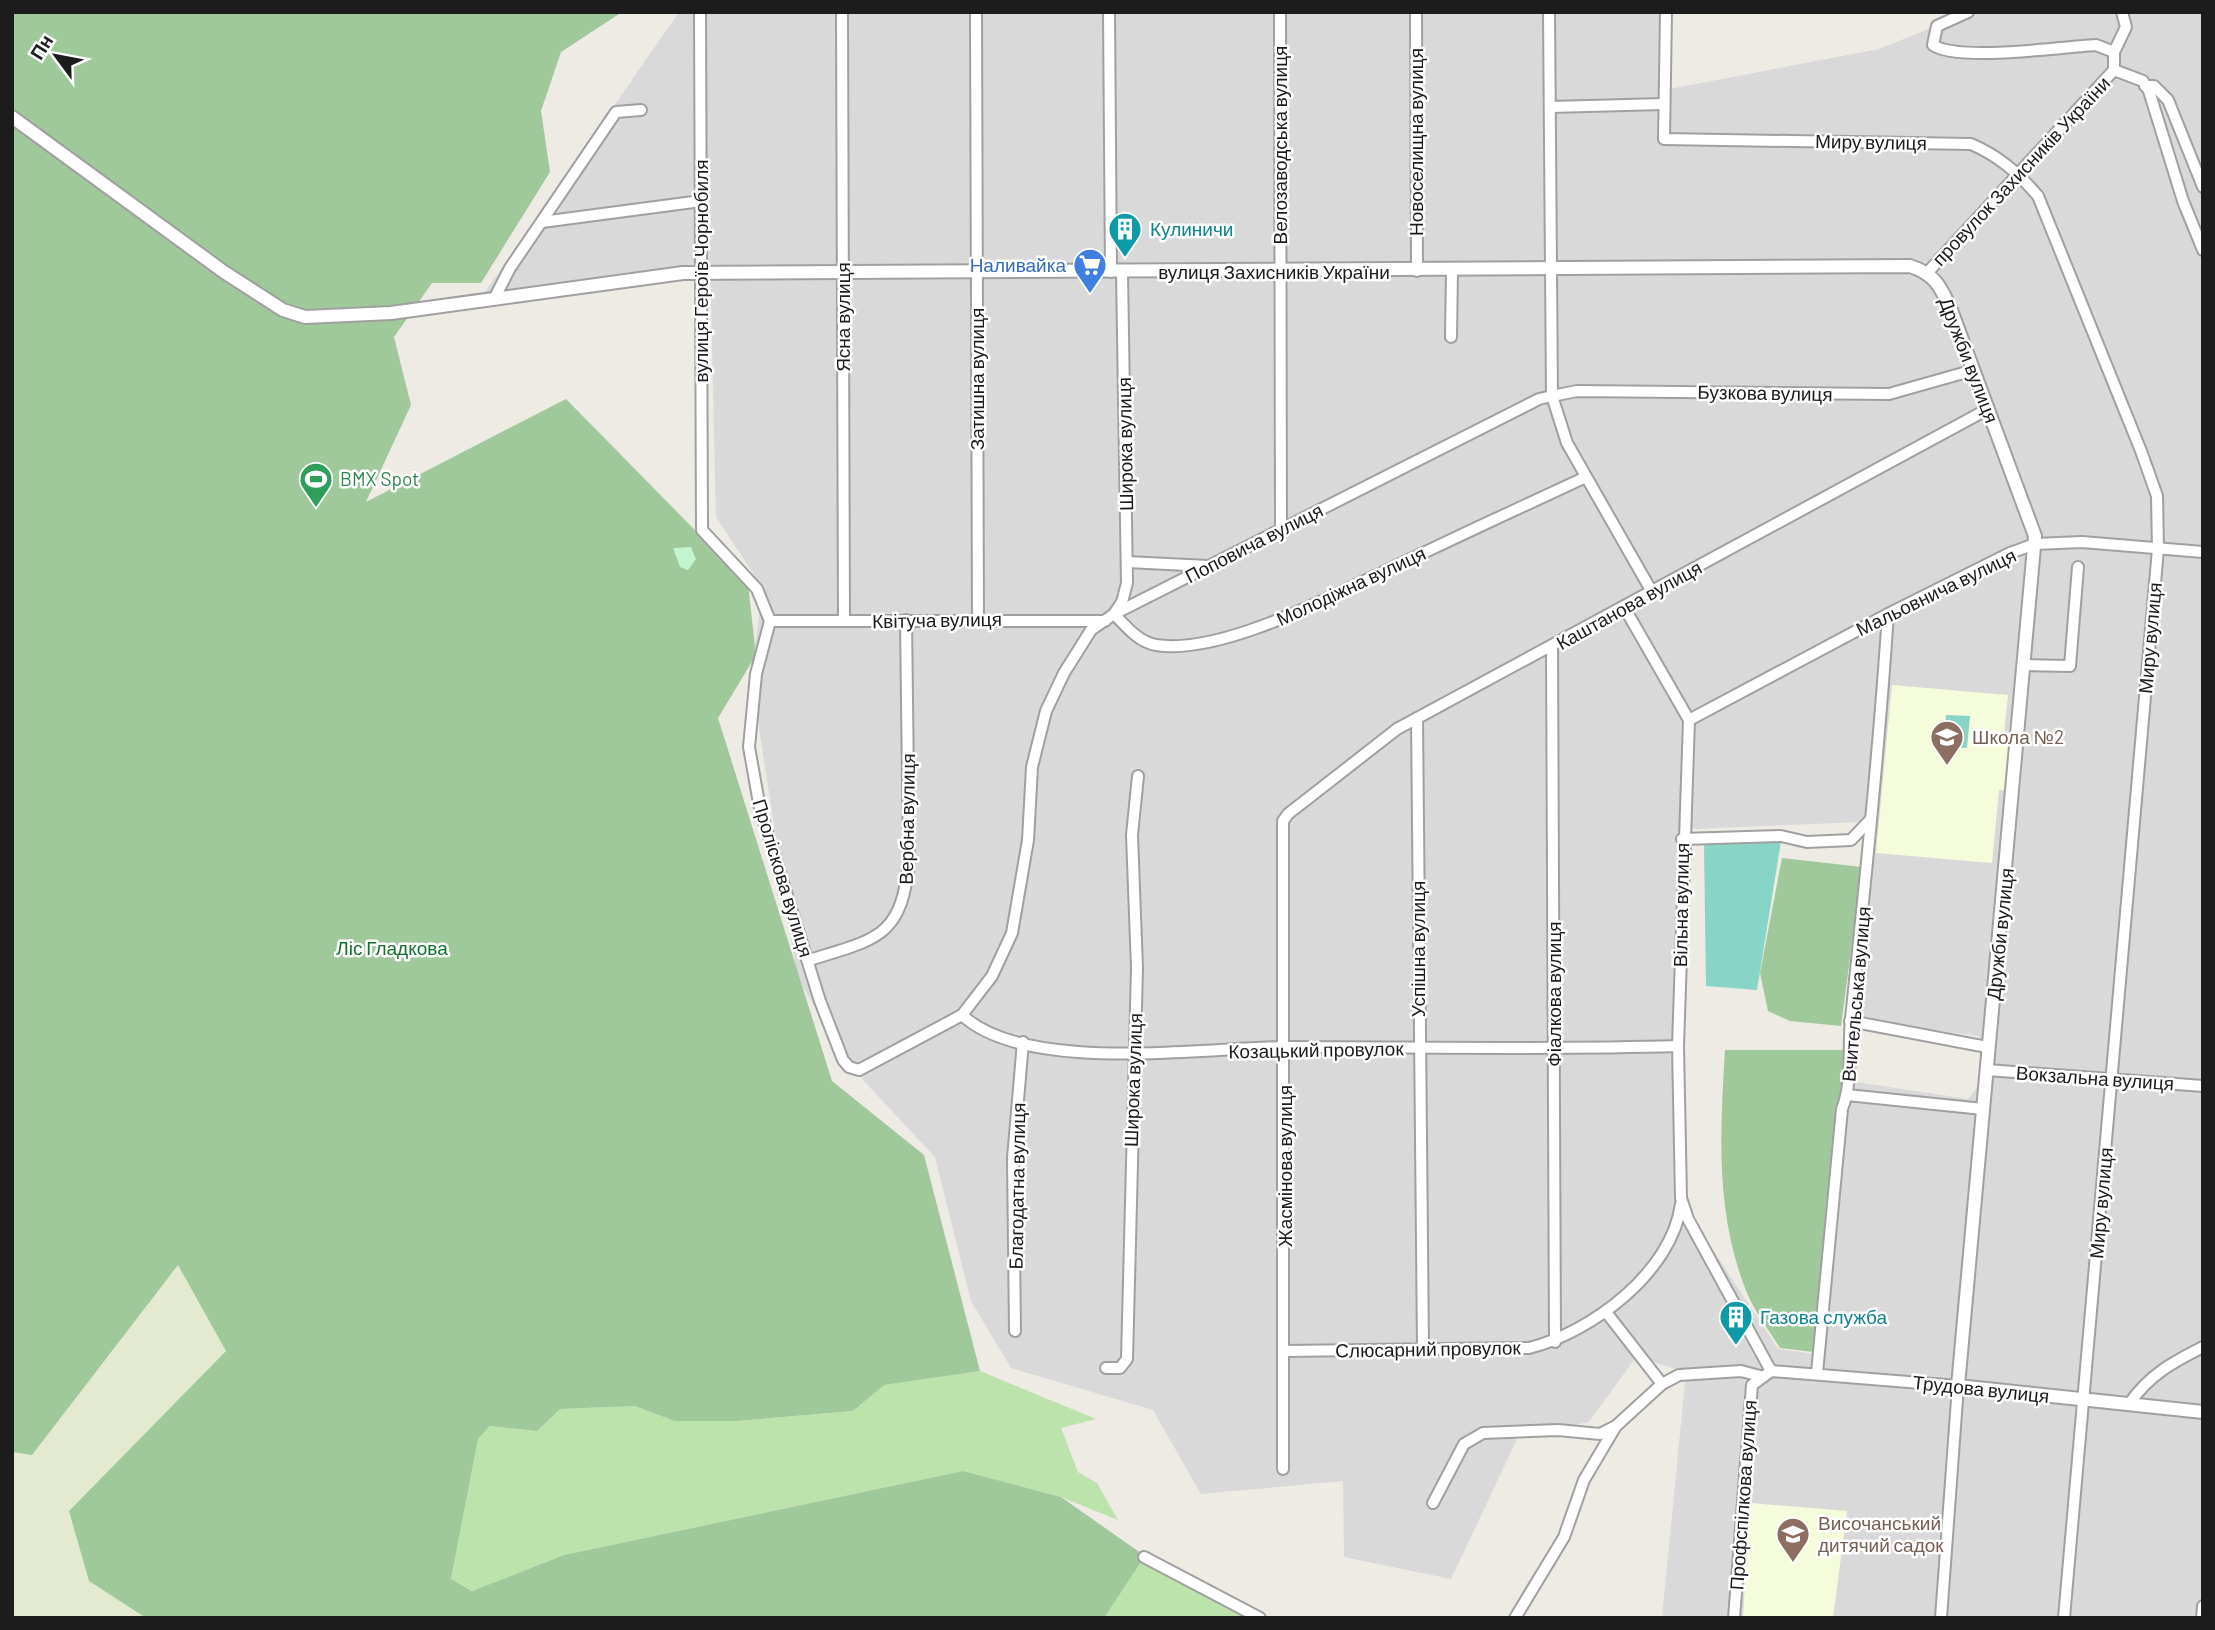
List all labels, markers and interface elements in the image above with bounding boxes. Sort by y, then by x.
north arrow [21,21,91,91]
text: Пн [25,30,58,63]
street label: Велозаводська вулиця [1268,46,1291,244]
street label: Новоселищна вулиця [1404,48,1427,236]
street label: провулок Захисників України [1927,71,2114,270]
street label: Миру вулиця [1815,129,1927,154]
street label: вулиця Героїв Чорнобиля [689,159,712,383]
building icon: Кулиничи [1106,210,1144,259]
place label: Кулиничи [1150,217,1233,240]
supermarket icon: Наливайка [1071,246,1109,295]
place label: Наливайка [970,253,1066,276]
street label: вулиця Захисників України [1158,260,1390,283]
street label: Ясна вулиця [831,262,854,372]
street label: Дружби вулиця [1935,294,2004,426]
street label: Затишна вулиця [965,308,988,450]
street label: Широка вулиця [1112,377,1137,511]
street label: Бузкова вулиця [1697,380,1833,405]
sports icon: BMX Spot [297,460,335,509]
place label: BMX Spot [340,467,419,490]
street label: Поповича вулиця [1181,498,1327,587]
street label: Молодіжна вулиця [1272,541,1429,630]
street label: Мальовнича вулиця [1852,543,2020,640]
street label: Каштанова вулиця [1552,555,1706,654]
street label: Миру вулиця [2133,581,2166,695]
street label: Квітуча вулиця [872,607,1002,632]
school or university icon: Школа №2 [1928,718,1966,767]
place label: Школа №2 [1972,725,2064,748]
street label: Вербна вулиця [894,753,919,885]
street label: Проліскова вулиця [748,796,818,960]
street label: Вільна вулиця [1668,843,1693,967]
street label: Дружби вулиця [1981,867,2018,1001]
street label: Успішна вулиця [1406,881,1429,1017]
street label: Вчительська вулиця [1836,905,1875,1083]
street label: Фіалкова вулиця [1542,921,1565,1067]
park label: Ліс Гладкова [336,936,448,959]
street label: Широка вулиця [1119,1013,1146,1147]
street label: Козацький провулок [1228,1036,1404,1063]
street label: Вокзальна вулиця [2015,1060,2175,1095]
street label: Жасмінова вулиця [1273,1085,1296,1247]
street label: Благодатна вулиця [1004,1102,1029,1270]
street label: Миру вулиця [2084,1146,2117,1260]
building icon: Газова служба [1717,1298,1755,1347]
place label: Газова служба [1760,1305,1888,1328]
street label: Слюсарний провулок [1335,1335,1522,1362]
street label: Трудова вулиця [1912,1370,2051,1407]
street label: Профспілкова вулиця [1724,1399,1761,1591]
place label: Височанський дитячий садок [1818,1511,1944,1556]
school or university icon: Височанський дитячий садок [1774,1515,1812,1564]

